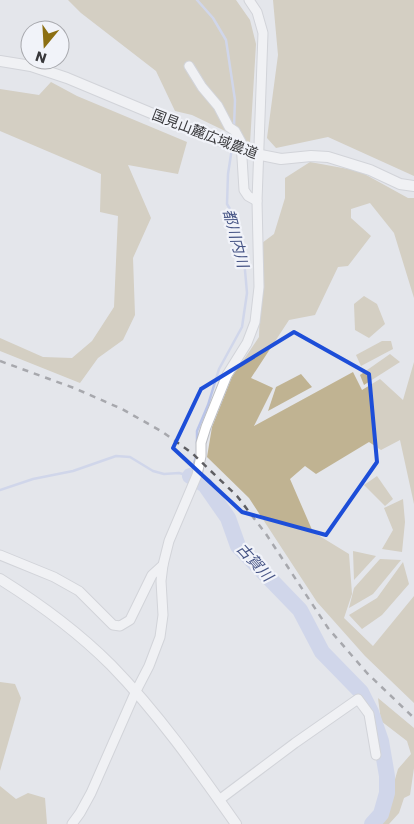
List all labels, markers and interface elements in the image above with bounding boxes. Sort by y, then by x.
north arrow [20,20,70,70]
text: N [33,46,49,69]
street label: 国見山麓広域農道 [149,105,261,163]
water label: 都川内川 [218,206,254,272]
water label: 古賀川 [232,538,279,587]

